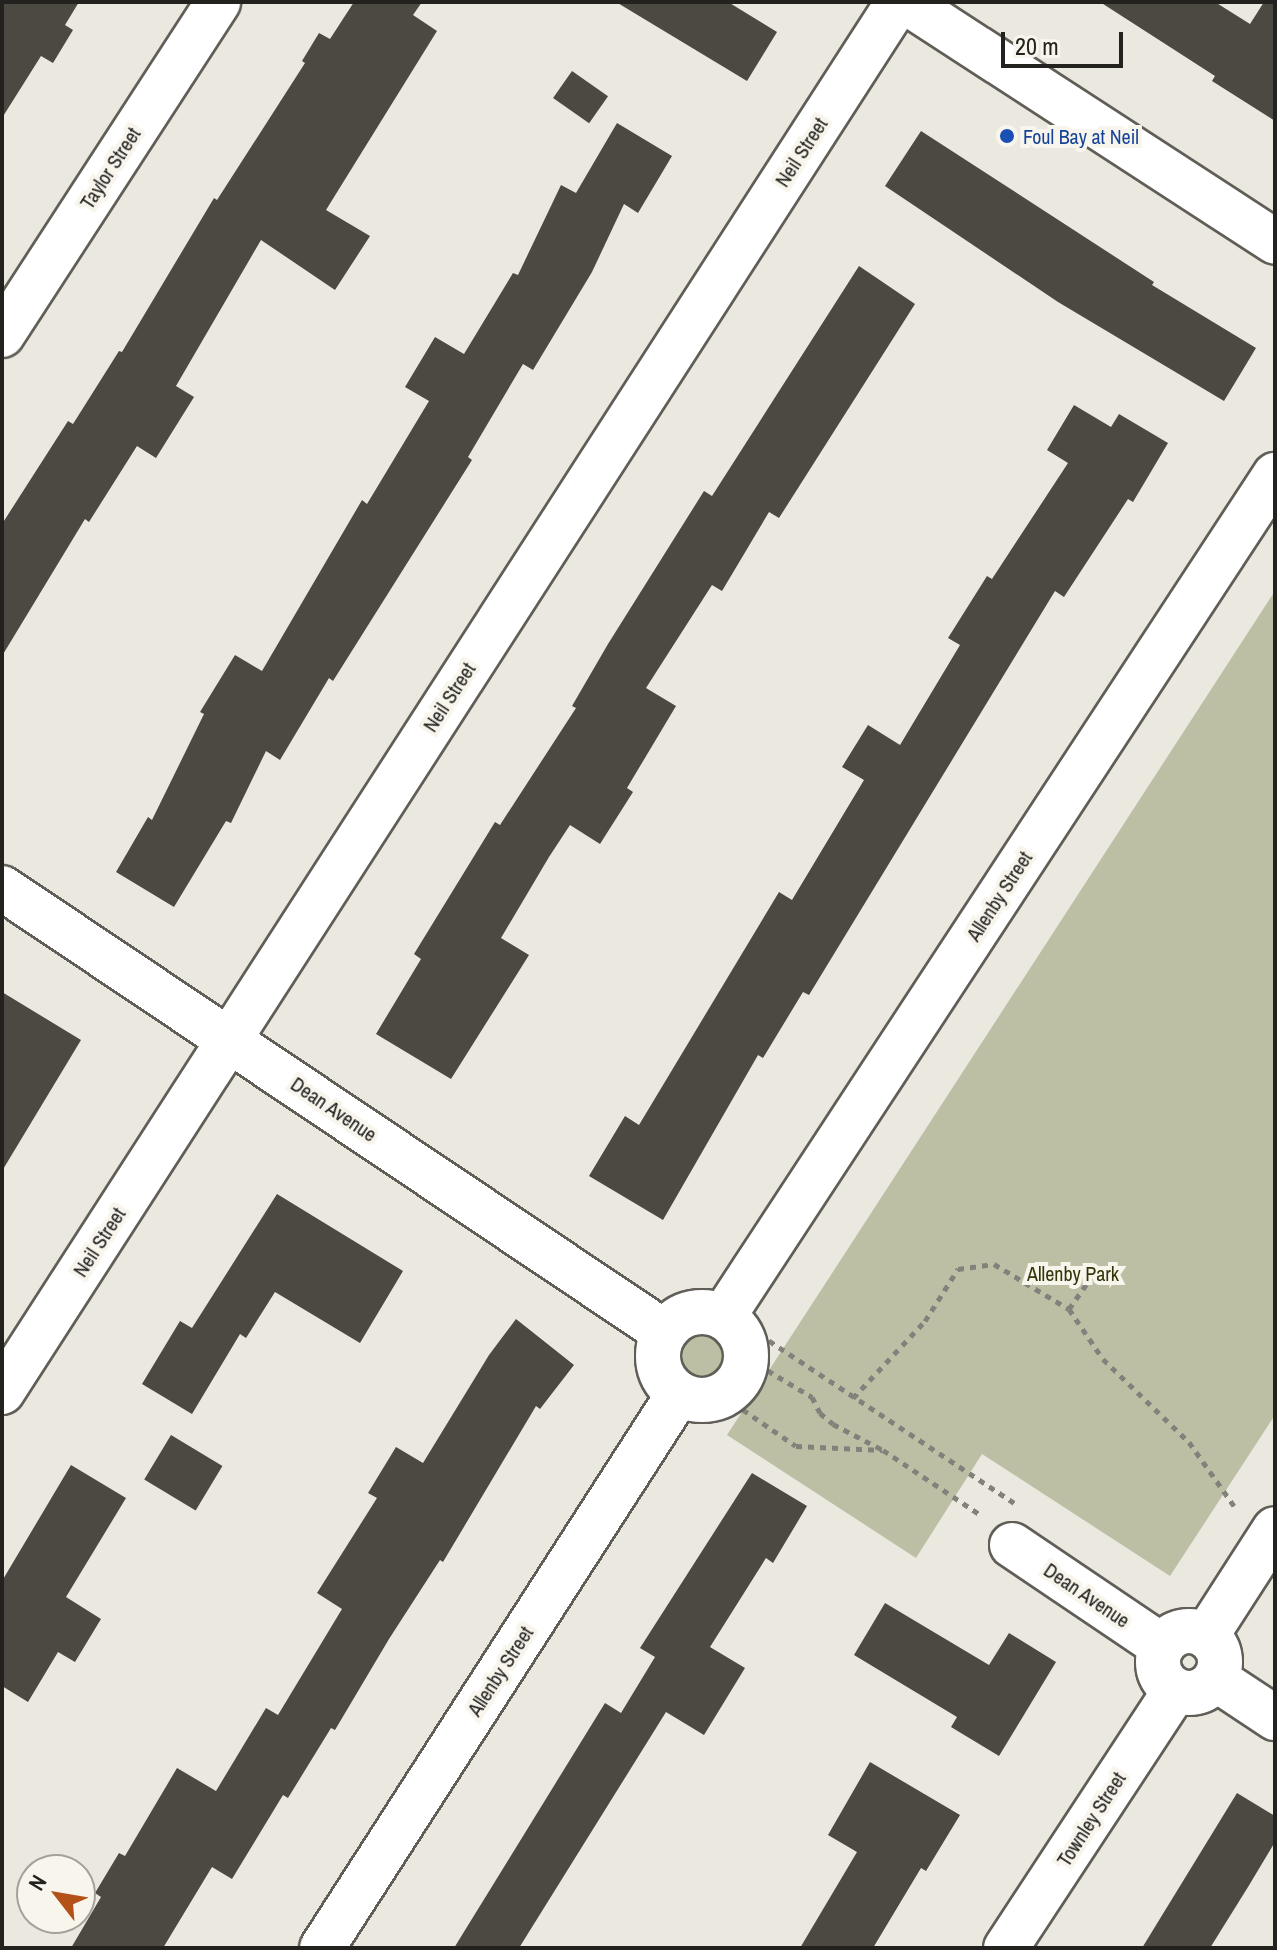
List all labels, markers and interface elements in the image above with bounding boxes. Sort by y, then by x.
scale bar [1005,16,1127,66]
text: 20 m [1015,30,1059,62]
street label: Neil Street [770,113,832,191]
street label: Taylor Street [75,123,145,213]
place label: Foul Bay at Neil [1023,124,1139,148]
marker: Foul Bay at Neil [998,127,1016,145]
street label: Neil Street [418,658,480,736]
street label: Allenby Street [961,847,1037,945]
street label: Dean Avenue [286,1071,382,1147]
street label: Neil Street [68,1203,130,1281]
park label: Allenby Park [1027,1261,1119,1285]
street label: Dean Avenue [1039,1557,1135,1633]
street label: Allenby Street [462,1622,538,1720]
street label: Townley Street [1052,1767,1130,1871]
north arrow [16,1854,96,1934]
text: N [21,1869,53,1896]

